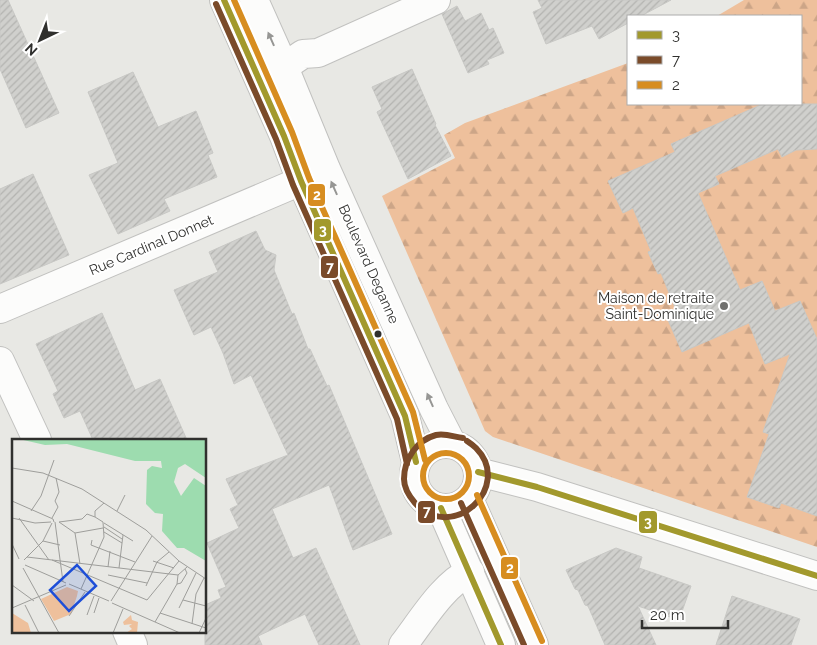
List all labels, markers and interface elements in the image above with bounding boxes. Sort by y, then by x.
north arrow [15,15,65,65]
legend [627,15,802,105]
text: 3 [672,26,680,44]
one-way arrow [267,32,275,46]
text: N [22,40,40,59]
text: 7 [672,51,680,69]
text: 2 [672,76,680,94]
one-way arrow [330,181,338,195]
line badge: 2 [307,183,326,207]
text: 2 [313,187,321,203]
street label: Boulevard Deganne [336,202,402,326]
street label: Rue Cardinal Donnet [87,212,216,278]
line badge: 3 [313,218,332,242]
text: 3 [319,222,327,238]
line badge: 7 [320,255,339,279]
text: 7 [326,259,334,275]
place label: Maison de retraite Saint-Dominique [598,290,714,322]
marker: Maison de retraite Saint-Dominique [718,300,730,312]
unlabelled marker [373,329,383,339]
one-way arrow [426,393,434,407]
inset map [12,439,206,632]
line badge: 7 [417,500,436,524]
text: 7 [423,503,431,519]
line badge: 3 [638,510,658,534]
text: 3 [644,514,652,530]
line badge: 2 [500,556,519,580]
text: 2 [506,560,514,576]
scale bar [642,598,728,630]
text: 20 m [650,606,685,624]

